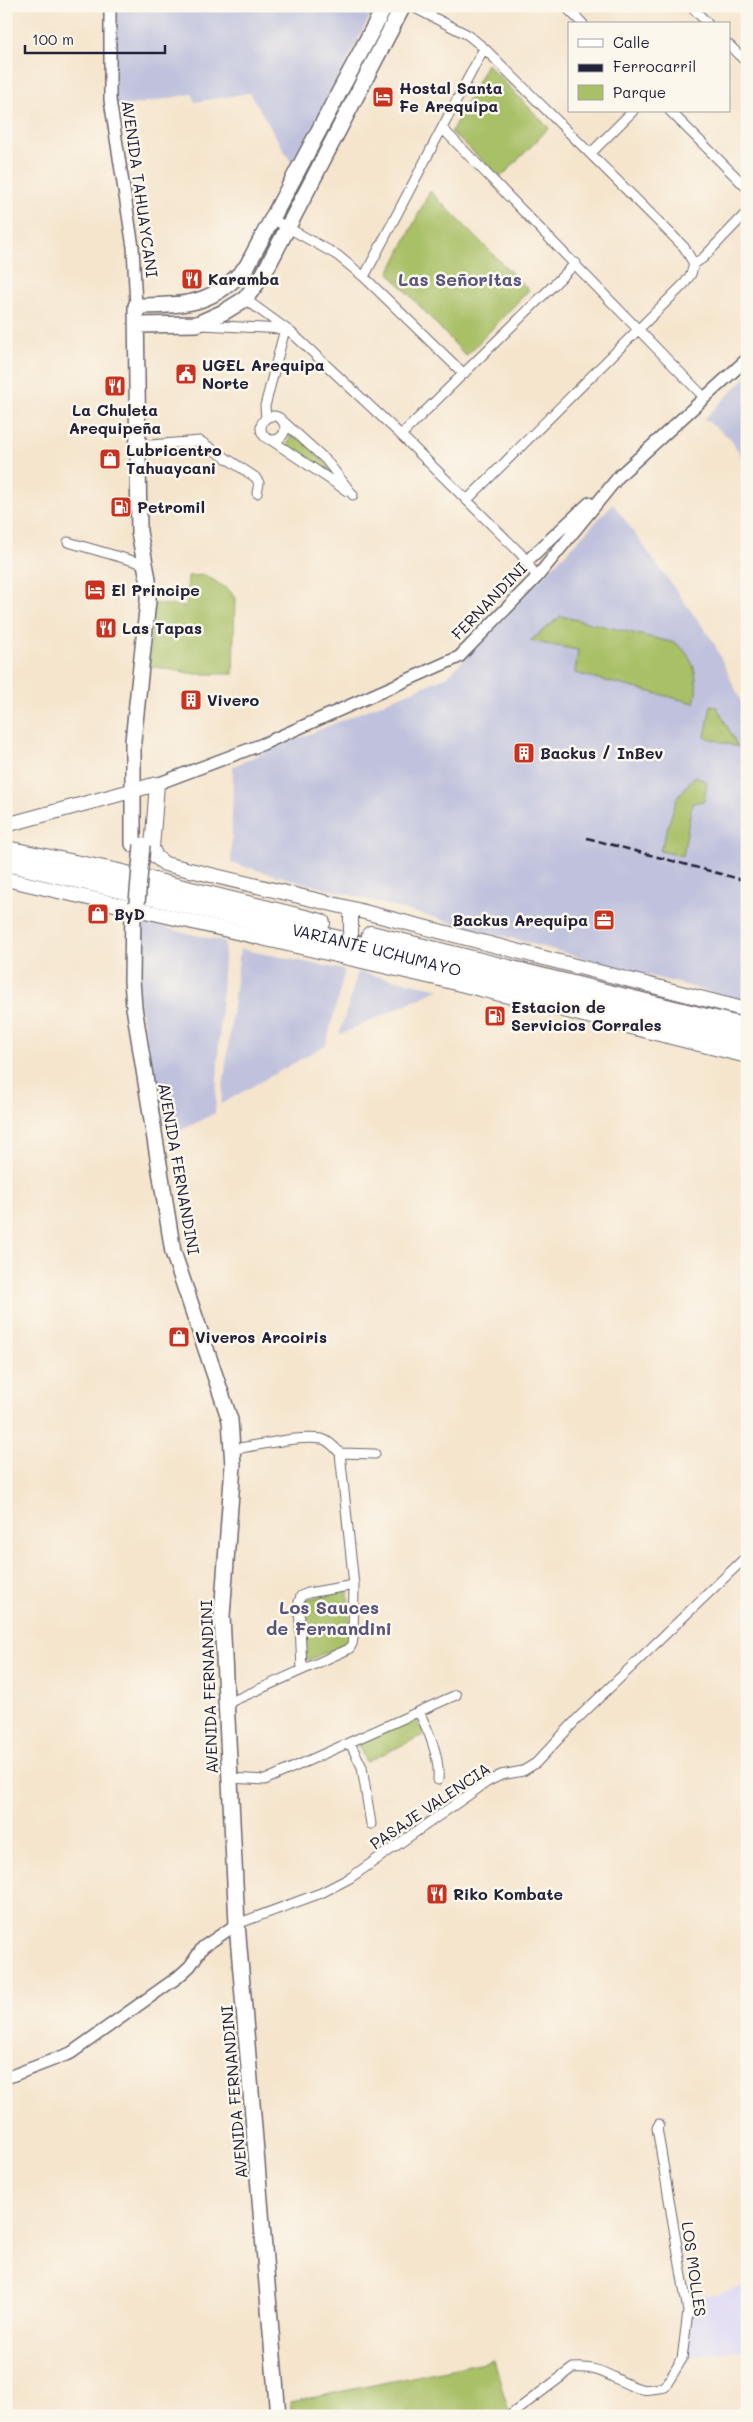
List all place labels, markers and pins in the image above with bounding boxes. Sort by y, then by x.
place label: Hostal Santa Fe Arequipa [399,77,503,116]
hotel icon: Hostal Santa Fe Arequipa [371,85,395,109]
restaurant icon: Karamba [180,267,204,291]
place label: Karamba [208,268,279,289]
place label: UGEL Arequipa Norte [202,354,325,393]
public building icon: UGEL Arequipa Norte [174,362,198,386]
restaurant icon: La Chuleta Arequipeña [103,374,127,398]
place label: La Chuleta Arequipeña [69,399,161,438]
place label: Lubricentro Tahuaycani [126,439,222,478]
shop icon: Lubricentro Tahuaycani [98,447,122,471]
fuel station icon: Petromil [109,495,133,519]
place label: Petromil [137,496,205,517]
hotel icon: El Principe [83,578,107,602]
place label: El Principe [111,579,200,600]
restaurant icon: Las Tapas [94,616,118,640]
place label: Las Tapas [122,617,202,638]
building icon: Vivero [179,688,203,712]
place label: Vivero [207,689,260,710]
building icon: Backus / InBev [512,741,536,765]
place label: Backus / InBev [540,742,664,763]
shop icon: ByD [86,902,110,926]
place label: ByD [114,903,145,924]
office icon: Backus Arequipa [592,908,616,932]
place label: Backus Arequipa [452,909,588,930]
place label: Estacion de Servicios Corrales [511,996,661,1035]
fuel station icon: Estacion de Servicios Corrales [483,1004,507,1028]
shop icon: Viveros Arcoiris [167,1325,191,1349]
place label: Viveros Arcoiris [195,1326,327,1347]
restaurant icon: Riko Kombate [425,1882,449,1906]
place label: Riko Kombate [453,1883,563,1904]

